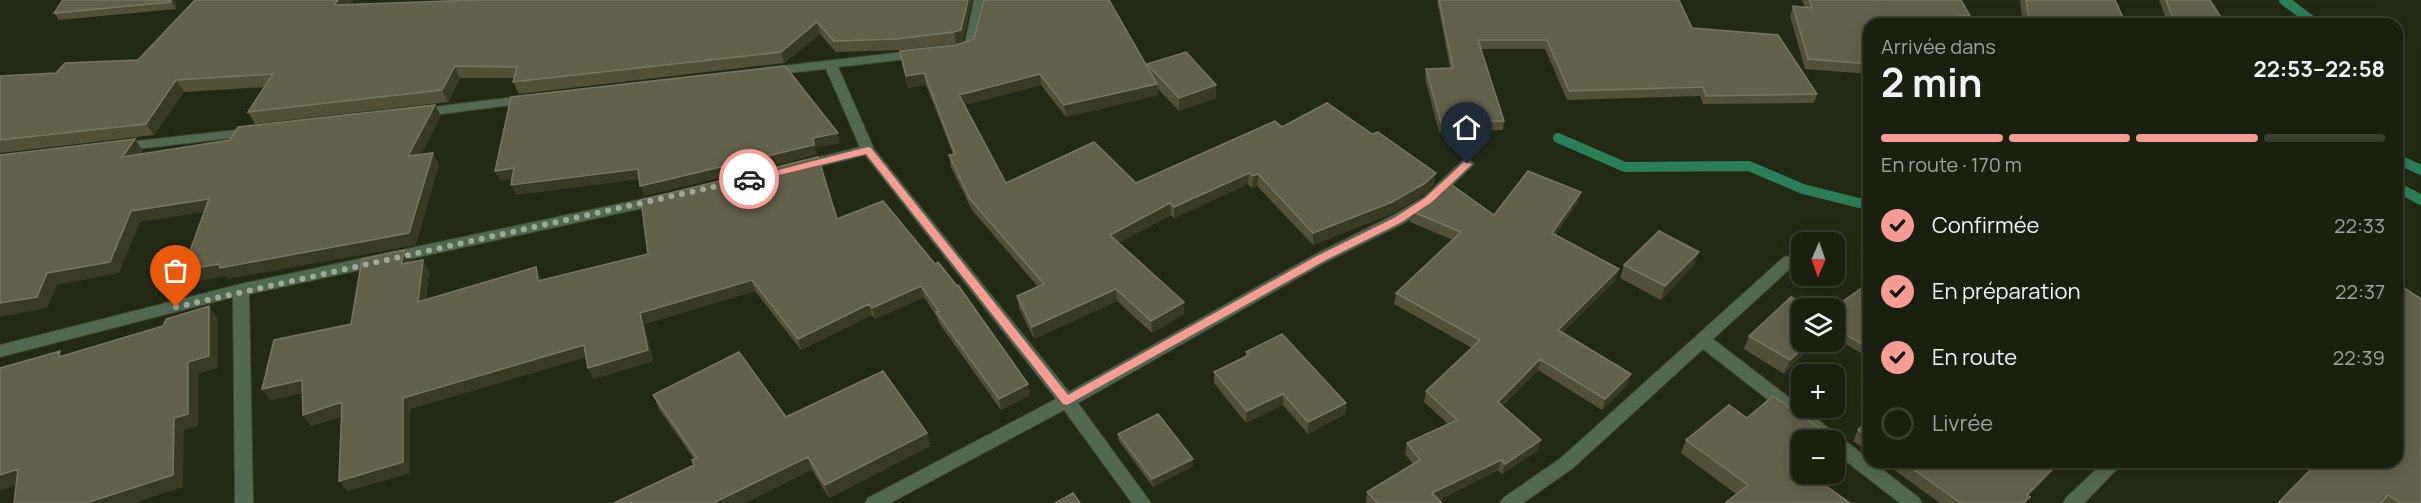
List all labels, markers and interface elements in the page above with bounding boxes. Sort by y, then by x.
text: Arrivée dans [1881,33,1996,60]
text: 22:53–22:58 [2254,54,2385,84]
text: 2 min [1881,55,1982,109]
pin [1441,102,1492,164]
icon: home [1450,111,1483,144]
courier [719,149,779,209]
text: En route · 170 m [1881,151,2022,178]
icon: car [733,163,766,196]
icon: check [1881,209,1914,242]
text: Confirmée [1932,210,2039,240]
text: 22:33 [2334,212,2385,239]
north arrow [1791,232,1845,286]
map controls [1791,232,1845,484]
pin [150,245,201,307]
icon: bag [159,254,192,287]
icon: check [1881,275,1914,308]
text: En préparation [1932,276,2080,306]
text: 22:37 [2335,278,2385,305]
button: layers [1791,298,1845,352]
icon: check [1881,341,1914,374]
text: En route [1932,342,2017,372]
text: 22:39 [2333,344,2385,371]
button: + [1791,364,1845,418]
text: Livrée [1932,408,1993,438]
button: − [1791,430,1845,484]

